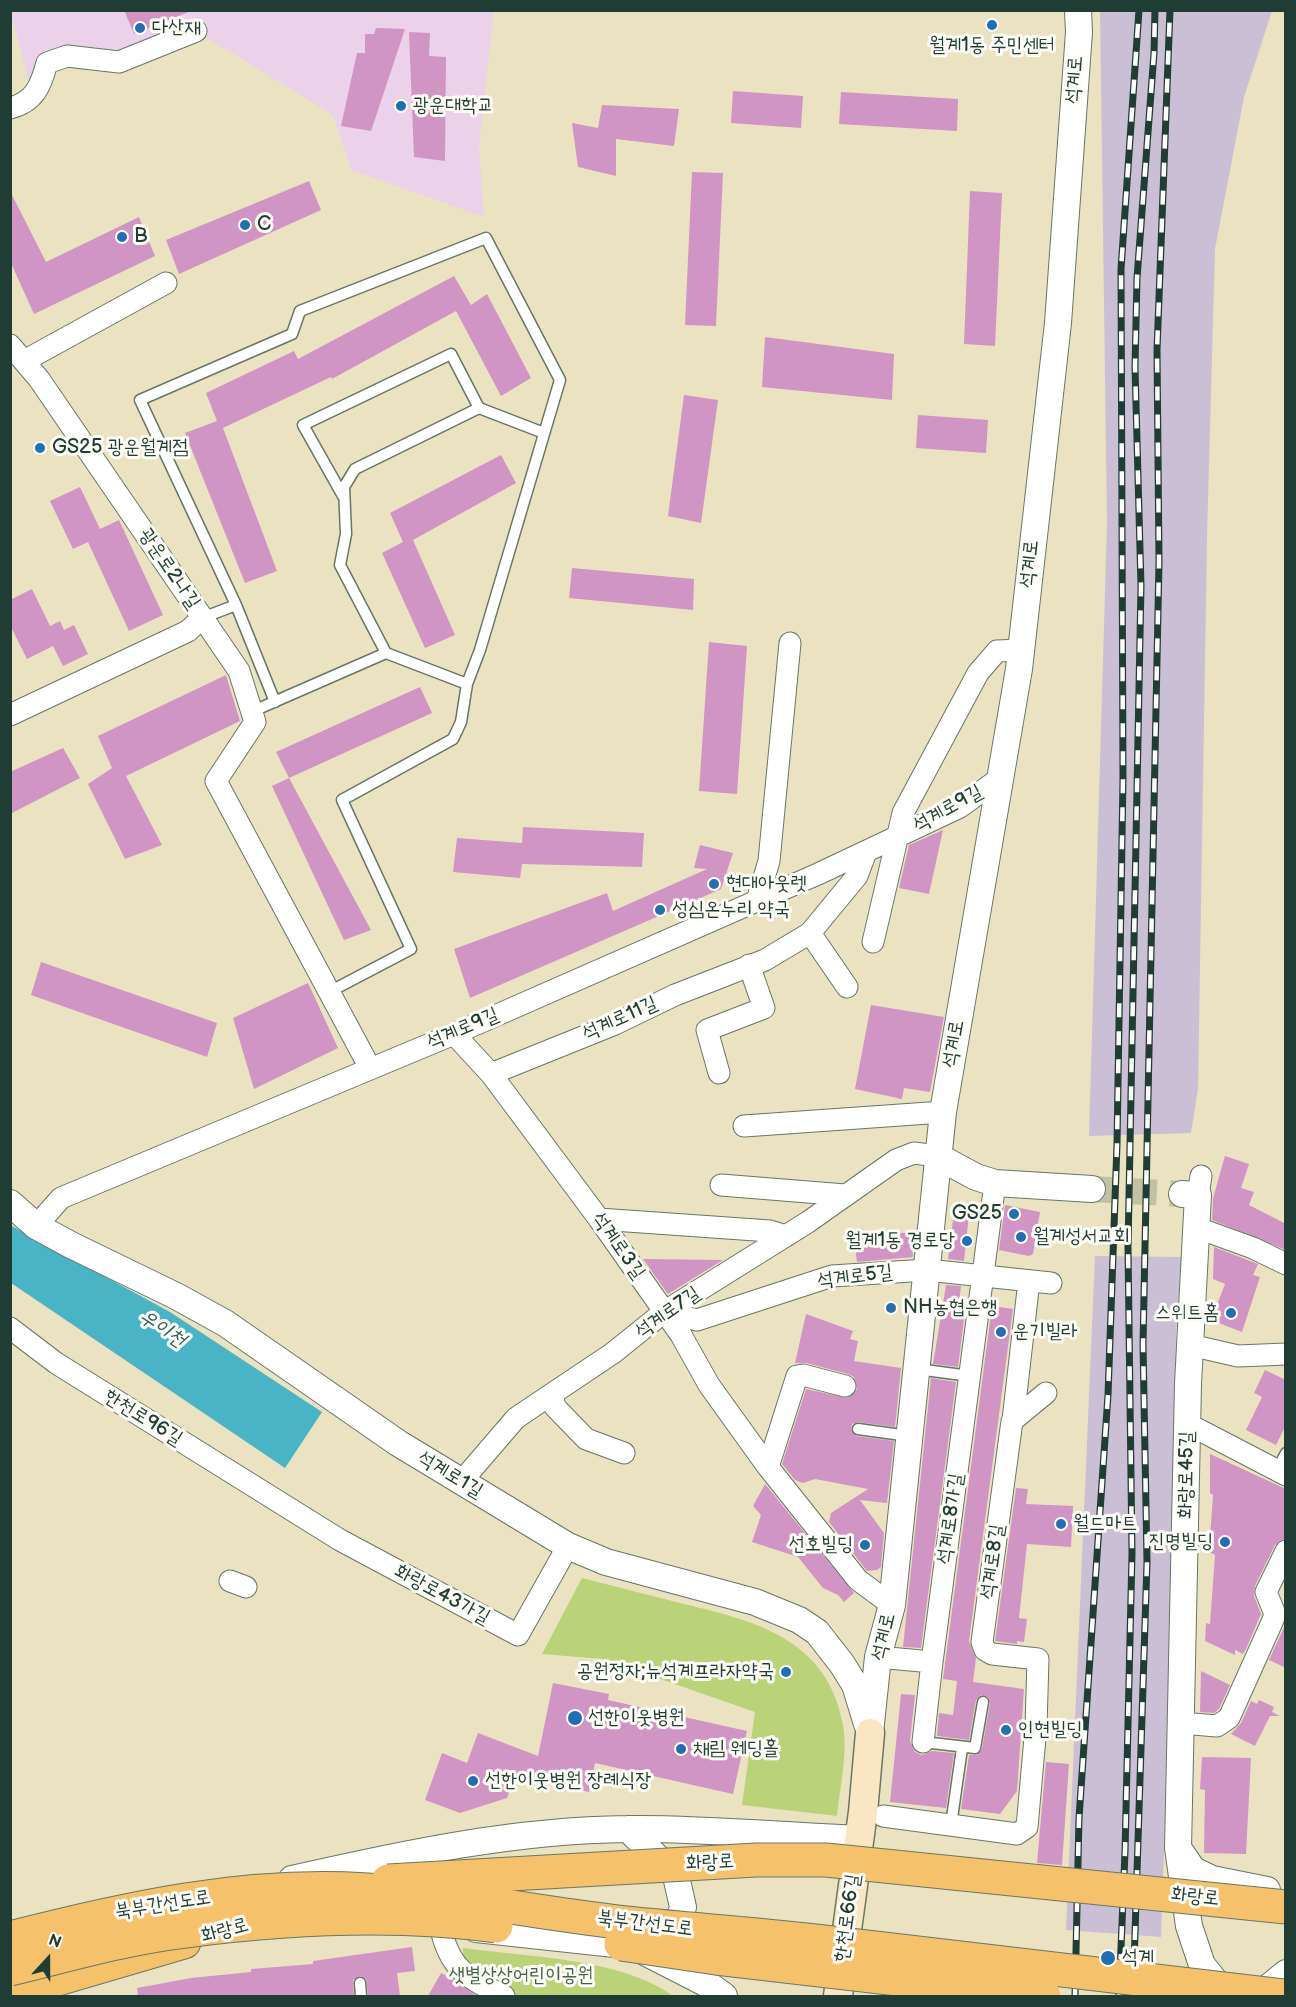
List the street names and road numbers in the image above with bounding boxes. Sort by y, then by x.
street label: 석계로 [1061,55,1089,105]
street label: 광운로2나길 [133,524,205,614]
street label: 석계로 [1016,539,1044,589]
street label: 석계로9길 [909,780,987,838]
street label: 석계로11길 [579,992,661,1046]
street label: 석계로9길 [423,1003,503,1055]
street label: 석계로 [938,1018,970,1070]
street label: 석계로3길 [586,1208,650,1284]
street label: 석계로5길 [816,1260,894,1294]
street label: 석계로7길 [631,1282,705,1344]
street label: 한천로96길 [99,1384,187,1452]
street label: 화랑로45길 [1174,1431,1200,1519]
street label: 석계로1길 [413,1446,487,1504]
street label: 석계로8가길 [933,1472,969,1566]
street label: 석계로8길 [976,1523,1010,1601]
street label: 화랑로43가길 [390,1560,494,1630]
street label: 석계로 [867,1611,901,1663]
street label: 화랑로 [685,1850,735,1876]
street label: 한천로66길 [830,1872,866,1964]
street label: 화랑로 [1170,1883,1220,1911]
street label: 북부간선도로 [113,1886,213,1924]
street label: 북부간선도로 [596,1906,694,1942]
street label: 화랑로 [199,1913,251,1949]

